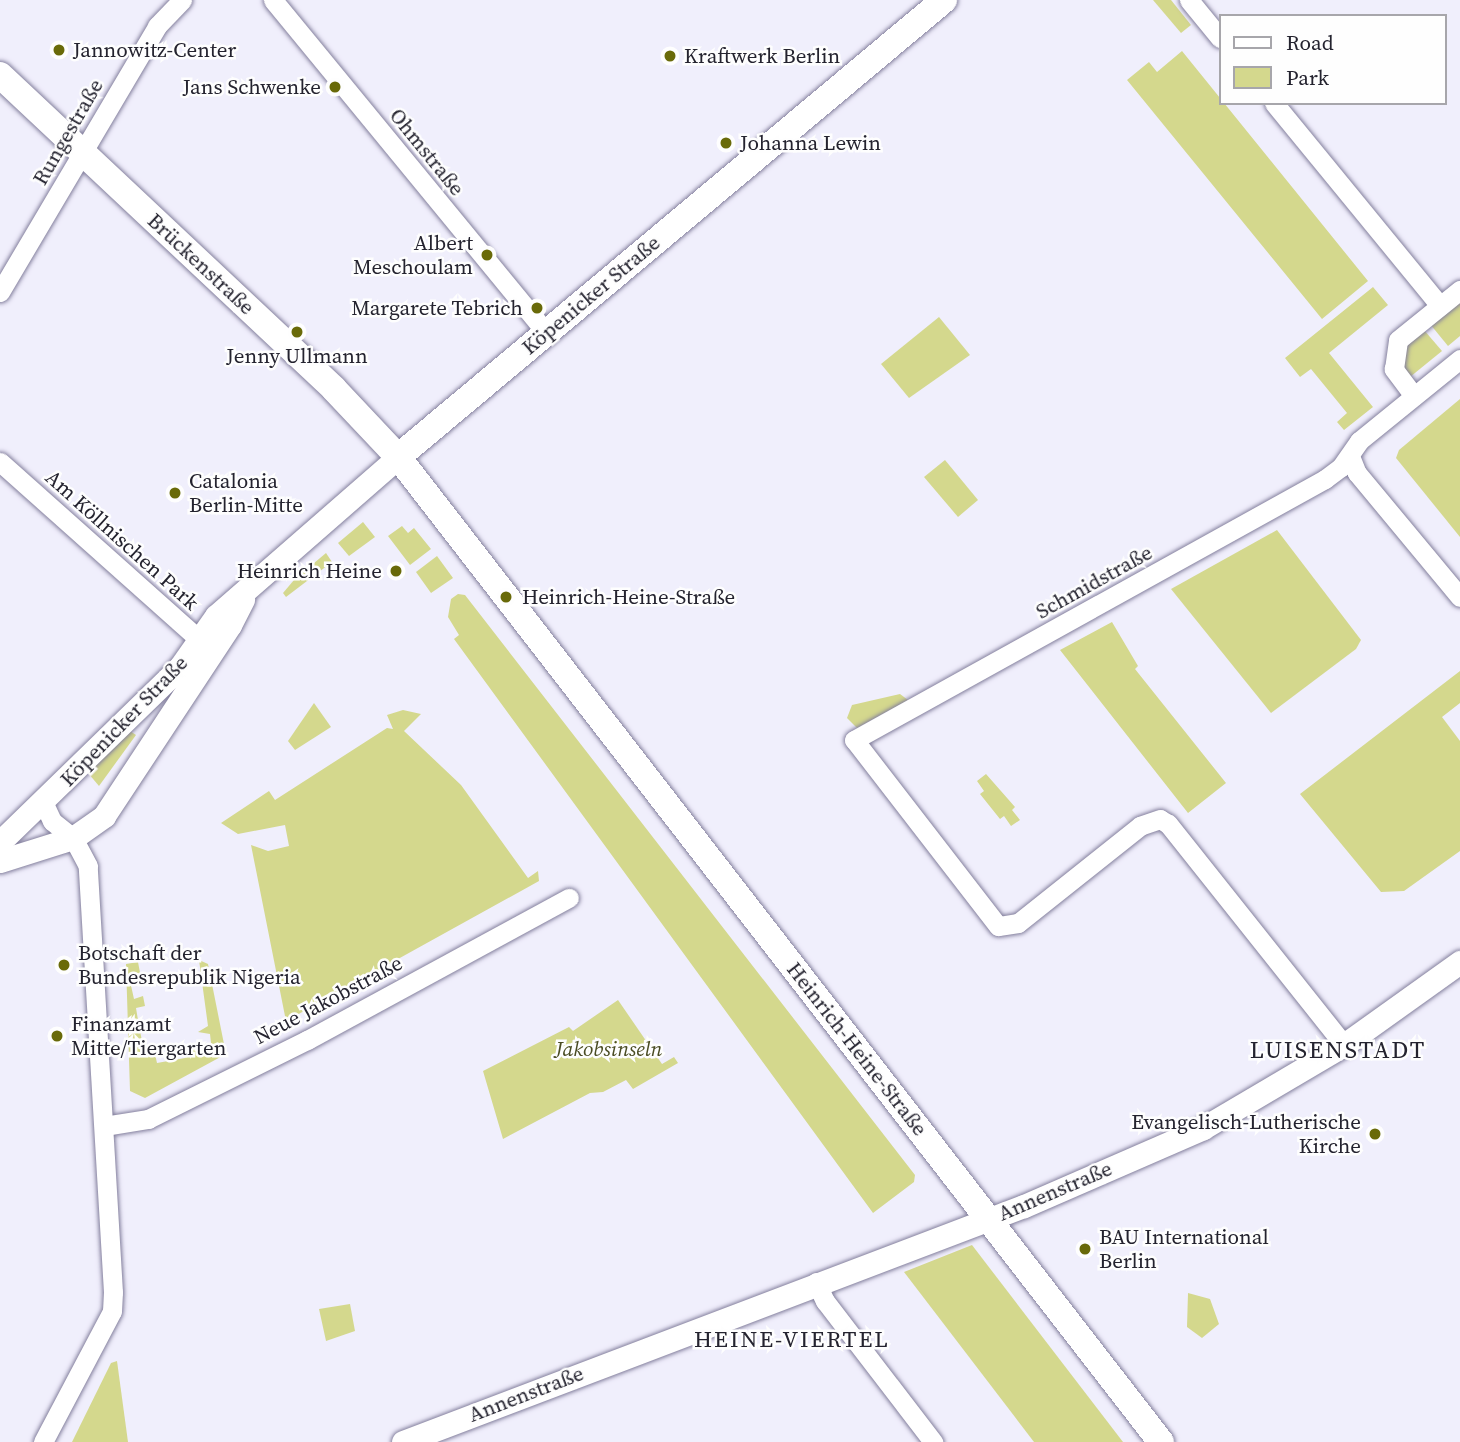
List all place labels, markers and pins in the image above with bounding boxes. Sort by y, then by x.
place label: Jannowitz-Center [73,37,236,63]
marker: Jannowitz-Center [51,42,67,58]
place label: Kraftwerk Berlin [684,43,840,69]
marker: Kraftwerk Berlin [662,48,678,64]
place label: Jans Schwenke [183,74,321,100]
marker: Jans Schwenke [327,79,343,95]
place label: Johanna Lewin [740,130,881,156]
marker: Johanna Lewin [718,135,734,151]
place label: Albert Meschoulam [353,230,473,280]
marker: Albert Meschoulam [479,247,495,263]
place label: Margarete Tebrich [351,295,523,321]
marker: Margarete Tebrich [529,300,545,316]
marker: Jenny Ullmann [289,324,305,340]
place label: Jenny Ullmann [226,343,368,369]
place label: Catalonia Berlin-Mitte [189,468,303,518]
marker: Catalonia Berlin-Mitte [167,485,183,501]
place label: Heinrich Heine [237,558,382,584]
marker: Heinrich Heine [388,563,404,579]
place label: Heinrich-Heine-Straße [522,584,735,610]
marker: Heinrich-Heine-Straße [496,587,516,607]
place label: Botschaft der Bundesrepublik Nigeria [78,940,301,990]
marker: Botschaft der Bundesrepublik Nigeria [56,957,72,973]
place label: Finanzamt Mitte/Tiergarten [71,1011,226,1061]
marker: Finanzamt Mitte/Tiergarten [49,1028,65,1044]
place label: Evangelisch-Lutherische Kirche [1131,1109,1361,1159]
marker: Evangelisch-Lutherische Kirche [1367,1126,1383,1142]
place label: BAU International Berlin [1099,1224,1269,1274]
marker: BAU International Berlin [1077,1241,1093,1257]

